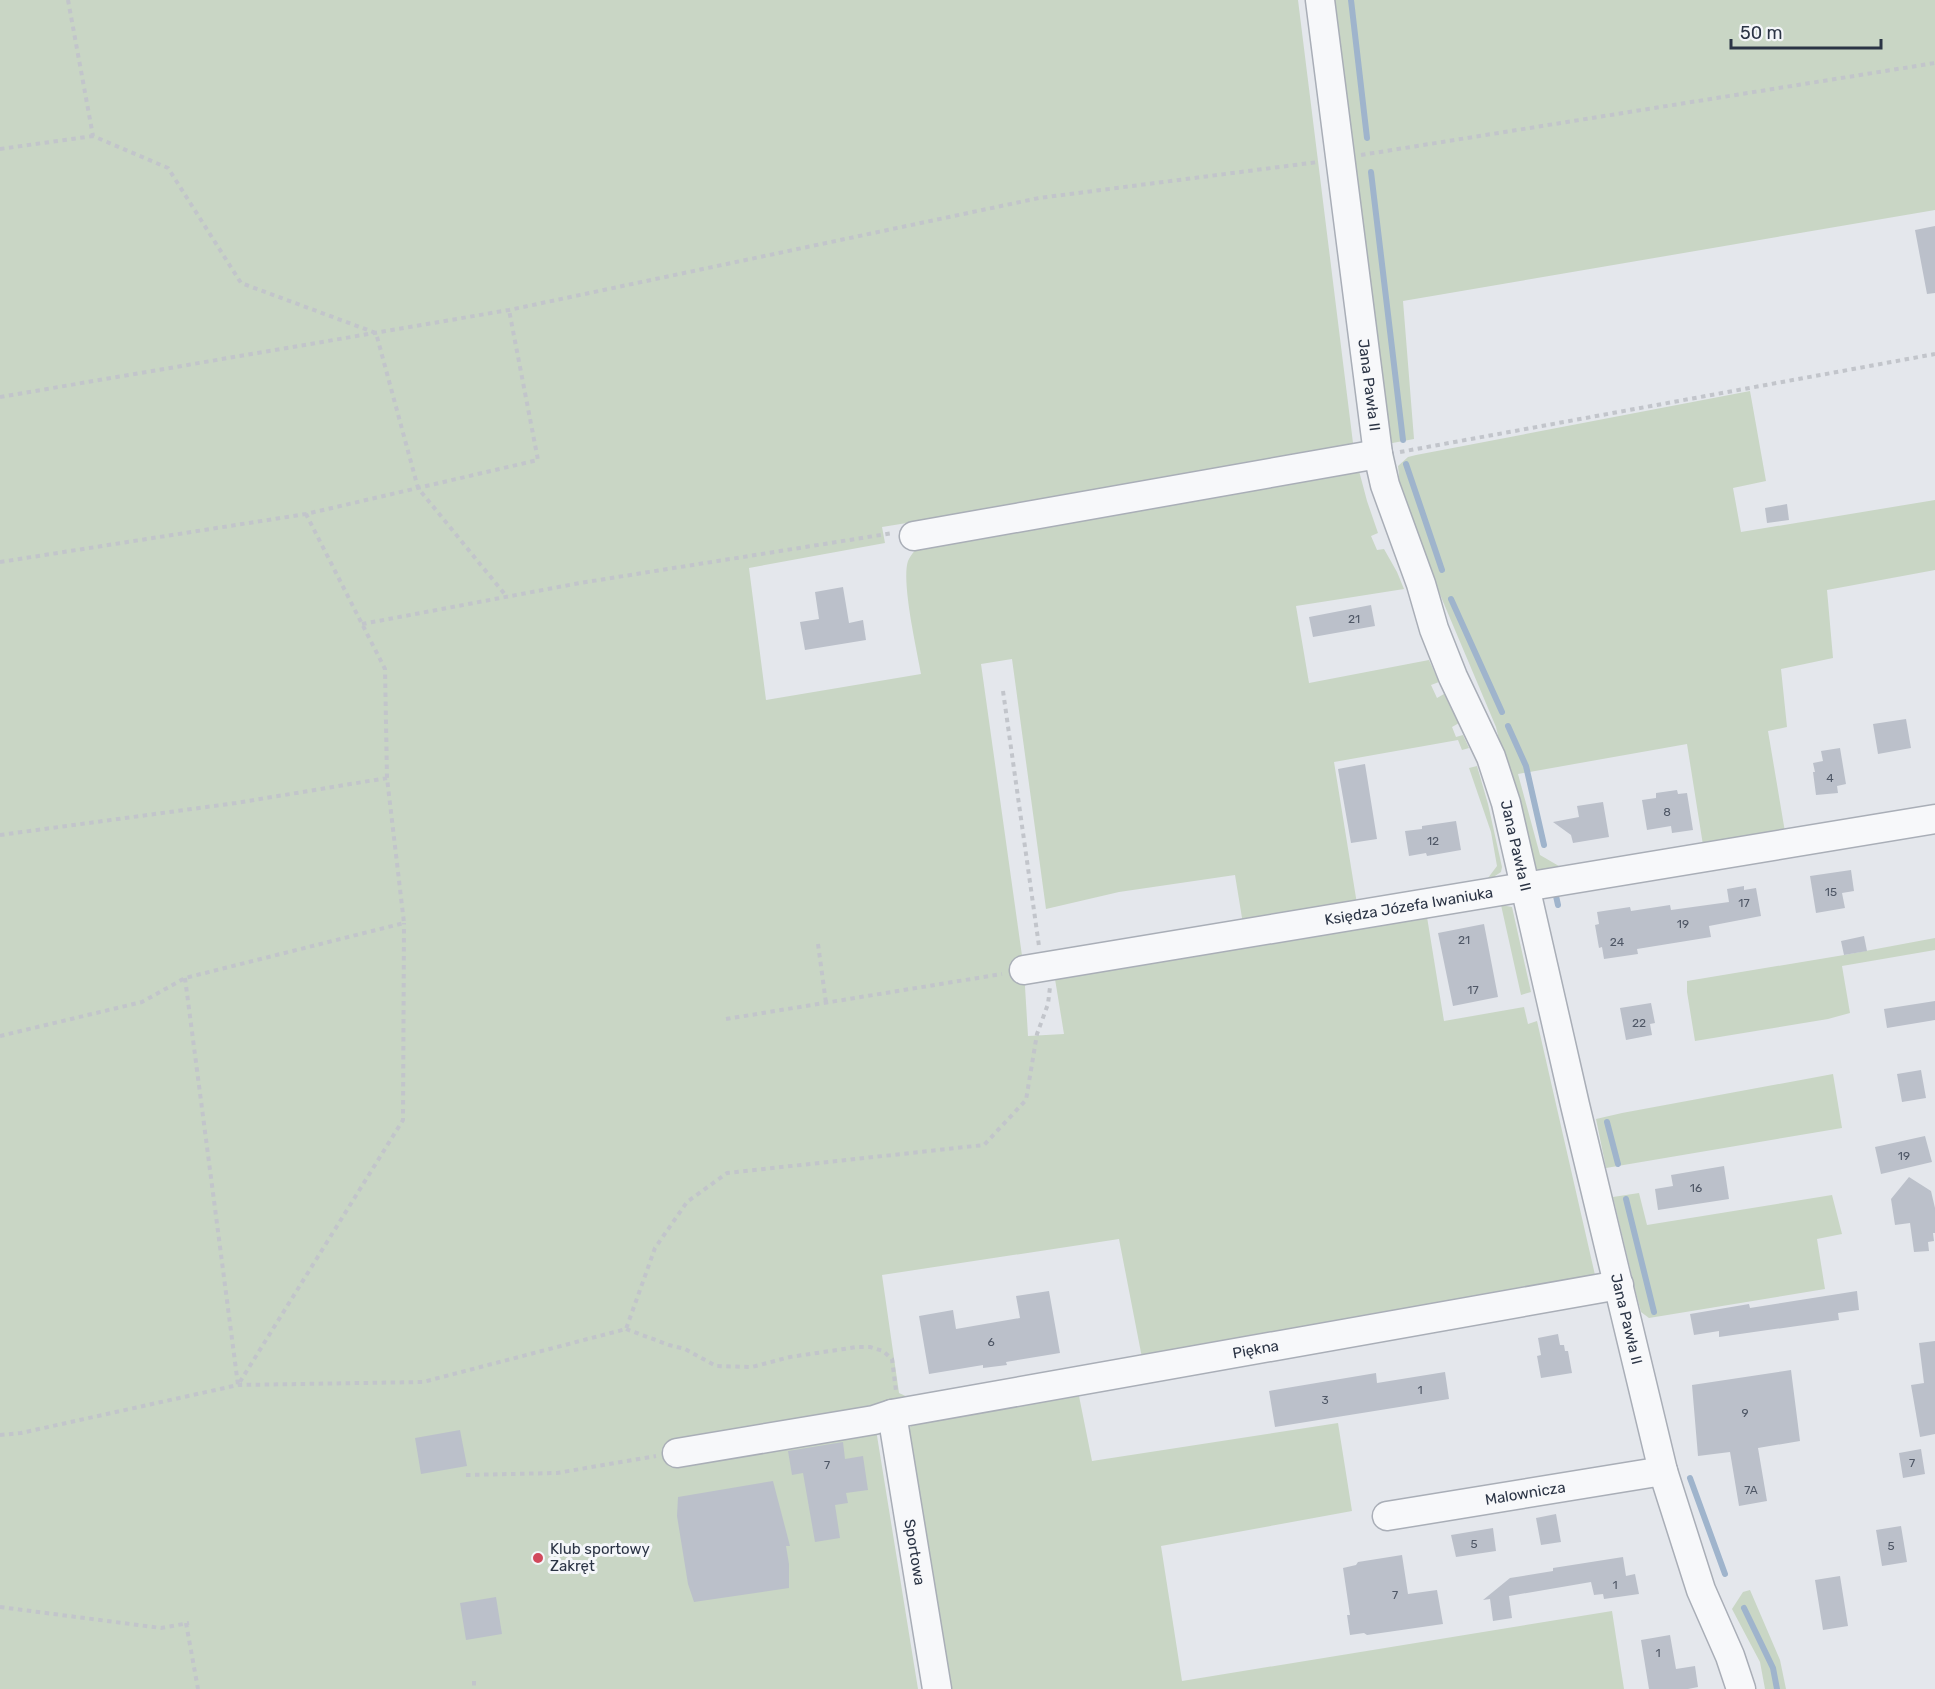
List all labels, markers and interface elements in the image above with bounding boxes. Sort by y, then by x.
scale bar [1731,12,1881,50]
text: 50 m [1740,22,1783,44]
street label: Jana Pawła II [1354,338,1384,432]
house number: 21 [1348,612,1360,626]
house number: 4 [1826,771,1834,785]
street label: Jana Pawła II [1497,798,1535,893]
house number: 8 [1663,805,1671,819]
house number: 12 [1427,834,1439,848]
street label: Księdza Józefa Iwaniuka [1323,883,1494,929]
house number: 15 [1825,885,1837,899]
house number: 17 [1738,896,1750,910]
house number: 19 [1677,917,1689,931]
house number: 21 [1458,933,1470,947]
house number: 24 [1610,935,1625,949]
house number: 17 [1467,983,1479,997]
house number: 22 [1632,1016,1646,1030]
house number: 19 [1898,1149,1910,1163]
house number: 16 [1690,1181,1702,1195]
street label: Jana Pawła II [1607,1272,1646,1366]
house number: 6 [987,1335,995,1349]
street label: Piękna [1231,1337,1280,1362]
house number: 1 [1417,1383,1423,1397]
house number: 3 [1321,1393,1329,1407]
house number: 9 [1741,1406,1749,1420]
house number: 7 [1909,1456,1915,1470]
house number: 7 [824,1458,830,1472]
street label: Malownicza [1484,1478,1567,1509]
house number: 7A [1744,1483,1758,1497]
street label: Sportowa [900,1518,929,1587]
house number: 5 [1470,1537,1478,1551]
house number: 5 [1887,1539,1895,1553]
place label: Klub sportowy Zakręt [550,1540,650,1575]
marker: Klub sportowy Zakręt [531,1551,545,1565]
house number: 1 [1612,1578,1618,1592]
house number: 7 [1392,1588,1398,1602]
house number: 1 [1655,1646,1661,1660]

